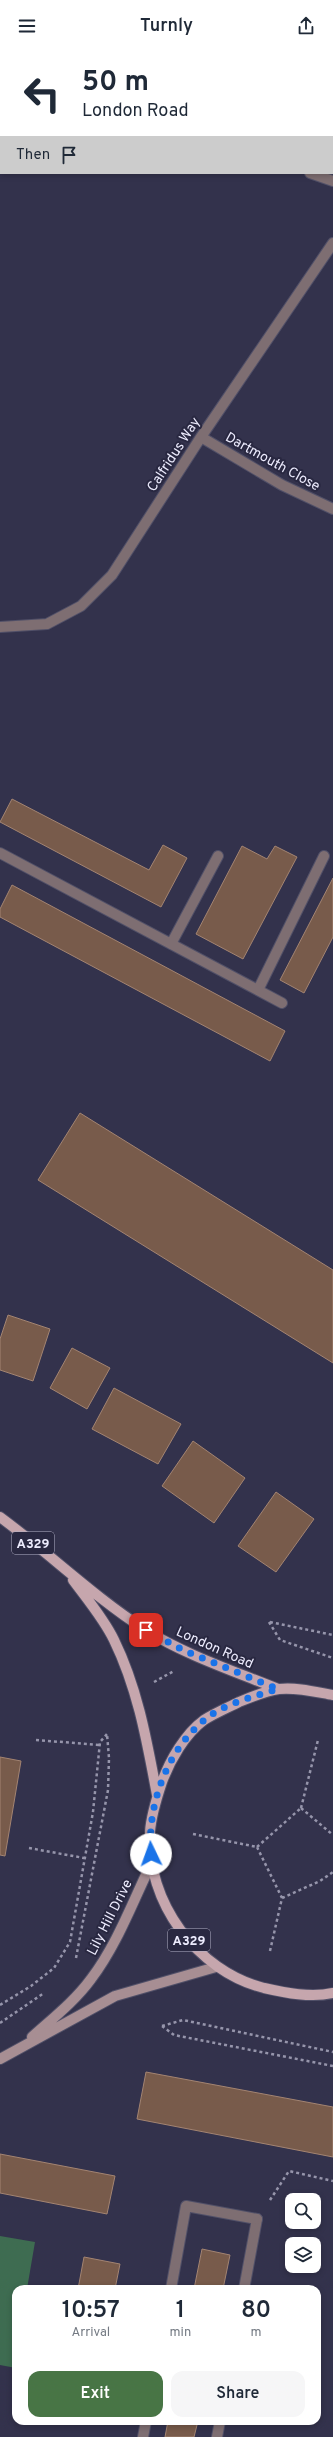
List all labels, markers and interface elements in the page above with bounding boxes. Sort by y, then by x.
icon: menu [16,15,38,37]
text: Turnly [140,15,193,38]
icon: share [295,15,317,37]
text: 50 m [82,65,149,101]
icon: left [16,68,68,120]
text: London Road [82,100,189,123]
icon: arrive [58,144,80,166]
text: Then [16,146,50,165]
street label: Calfridus Way [144,414,205,495]
street label: Dartmouth Close [222,429,323,495]
road number: A329 [12,1532,54,1554]
pin [129,1613,163,1647]
icon: arrive [135,1619,157,1641]
street label: London Road [173,1624,256,1673]
position arrow [130,1833,172,1875]
street label: Lily Hill Drive [84,1877,137,1958]
road number: A329 [168,1929,210,1951]
map controls [285,2193,321,2273]
button: search [285,2193,321,2229]
button: layers [285,2237,321,2273]
text: 10:57 [62,2296,120,2326]
text: 1 [176,2296,185,2326]
text: 80 [241,2296,271,2326]
text: Arrival [71,2325,110,2341]
text: min [170,2325,191,2341]
text: m [251,2325,262,2341]
button: Exit [28,2371,163,2417]
button: Share [171,2371,305,2417]

